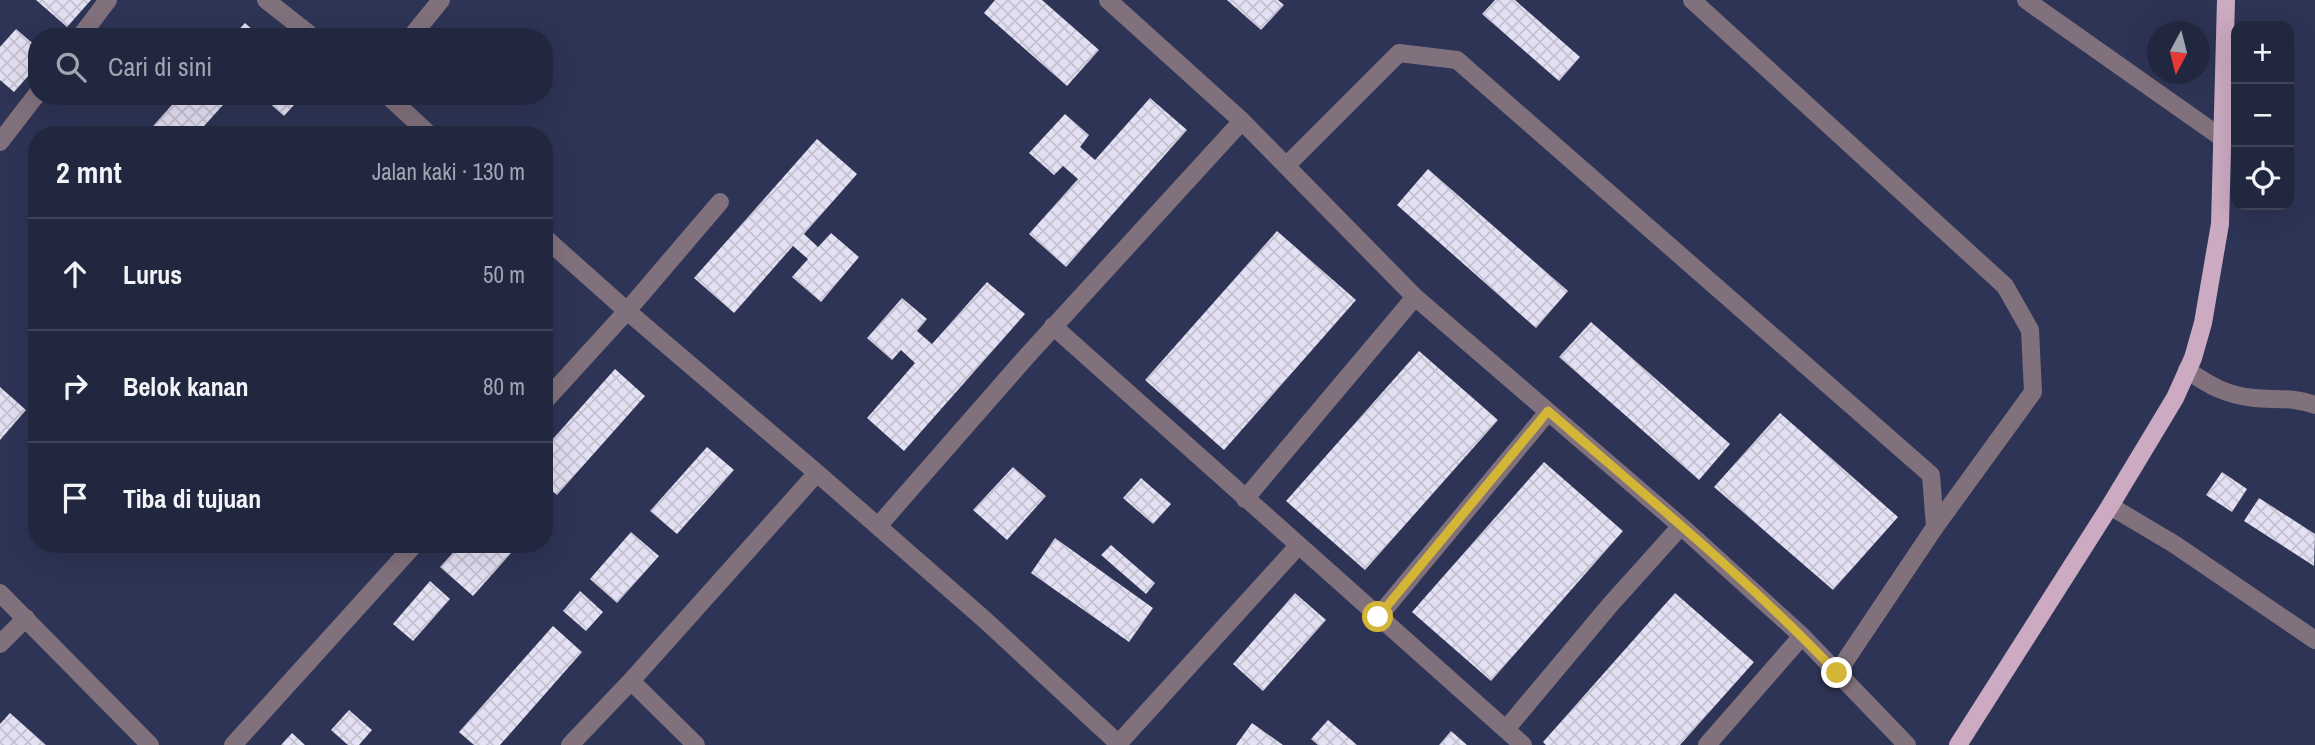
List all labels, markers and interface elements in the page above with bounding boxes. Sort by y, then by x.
north arrow [2147,21,2210,84]
map controls [2231,21,2294,210]
button: + [2231,21,2294,84]
search box [28,28,553,105]
icon: search [52,48,90,86]
text: Cari di sini [108,49,212,84]
button: − [2231,84,2294,147]
button: locate [2231,147,2294,210]
text: 2 mnt [56,152,122,192]
text: Jalan kaki · 130 m [372,156,525,187]
icon: ahead [56,255,94,293]
text: Lurus [123,257,182,292]
text: 50 m [483,259,525,290]
icon: right [56,367,94,405]
text: Belok kanan [123,369,249,404]
text: 80 m [483,371,525,402]
icon: arrive [56,479,94,517]
text: Tiba di tujuan [123,481,261,516]
route start [1362,601,1393,632]
route end [1821,657,1852,688]

